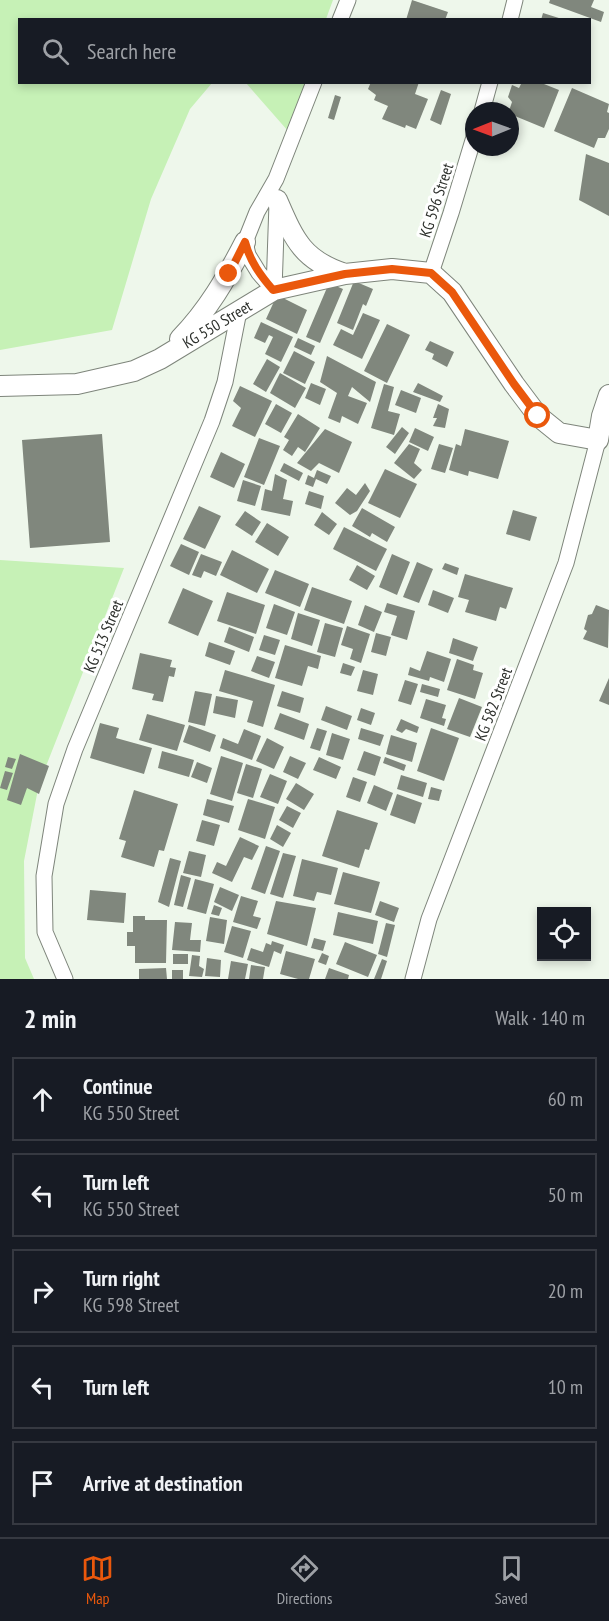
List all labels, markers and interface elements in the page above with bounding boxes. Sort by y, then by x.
search box [18,18,591,84]
icon: search [39,35,72,68]
text: Search here [87,37,176,65]
north arrow [465,102,519,156]
street label: KG 596 Street [415,160,458,240]
route end [215,260,241,286]
street label: KG 550 Street [179,295,256,352]
route start [524,402,550,428]
street label: KG 513 Street [79,596,127,675]
street label: KG 582 Street [470,664,516,744]
map controls [537,907,591,961]
button: locate [537,907,591,961]
text: 2 min [24,1002,77,1035]
text: Walk · 140 m [495,1005,585,1031]
text: Continue [83,1072,153,1100]
icon: ahead [26,1083,59,1116]
text: 60 m [548,1086,583,1112]
text: KG 550 Street [83,1100,179,1126]
text: Turn left [83,1168,149,1196]
icon: left [26,1179,59,1212]
text: 50 m [548,1182,583,1208]
text: KG 550 Street [83,1196,179,1222]
text: Turn right [83,1264,160,1292]
icon: right [26,1275,59,1308]
text: 20 m [548,1278,583,1304]
text: KG 598 Street [83,1292,179,1318]
icon: left [26,1371,59,1404]
text: Turn left [83,1373,149,1401]
text: 10 m [548,1374,583,1400]
icon: arrive [26,1467,59,1500]
text: Arrive at destination [83,1469,243,1497]
tab: Map [81,1552,114,1608]
tab: Directions [277,1552,332,1608]
tab: Saved [495,1552,528,1608]

